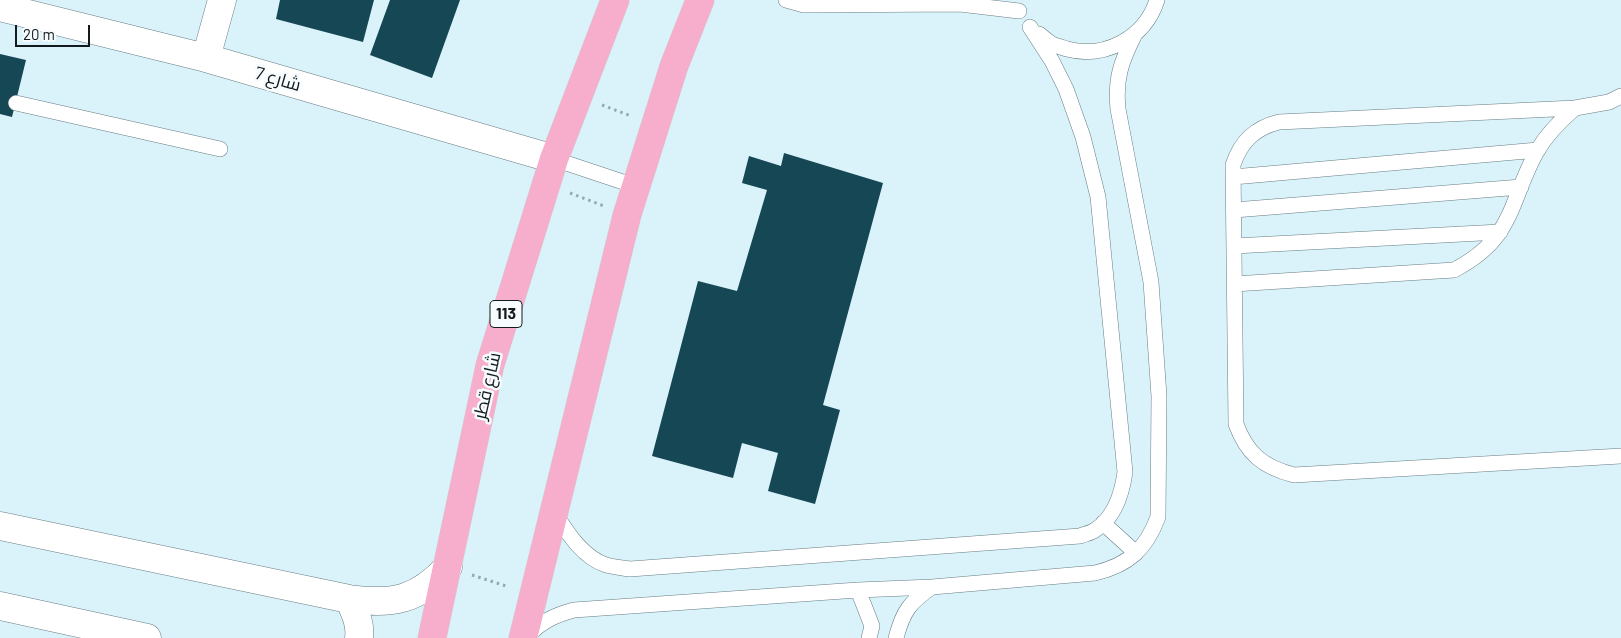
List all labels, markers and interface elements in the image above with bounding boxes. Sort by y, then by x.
scale bar [18,15,92,47]
text: 20 m [23,25,55,43]
street label: شارع 7 [252,62,304,96]
road number: 113 [490,300,522,328]
street label: شارع قطر [469,350,505,422]

